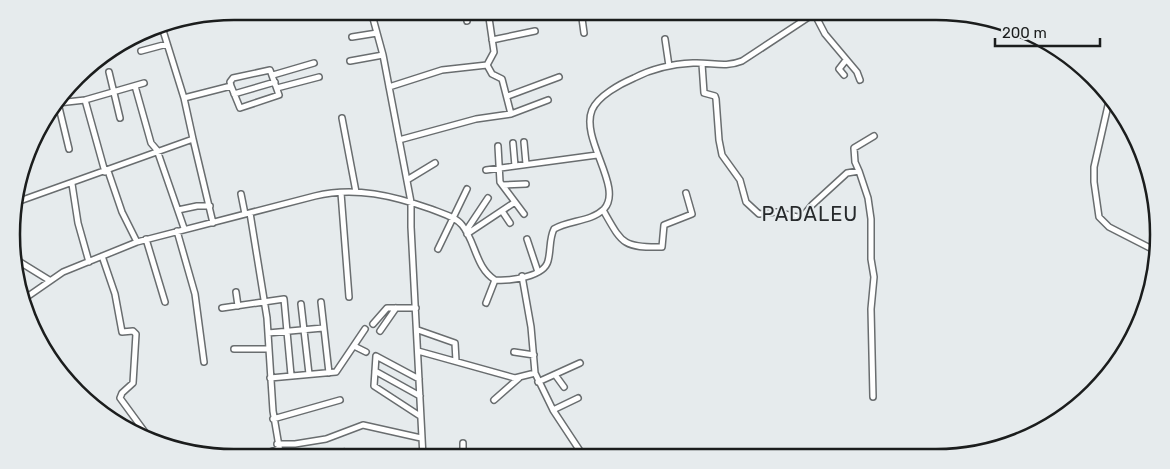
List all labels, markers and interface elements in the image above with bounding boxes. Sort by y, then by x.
scale bar [995,15,1100,47]
text: 200 m [1002,24,1047,42]
district label: PADALEU [762,202,858,226]

